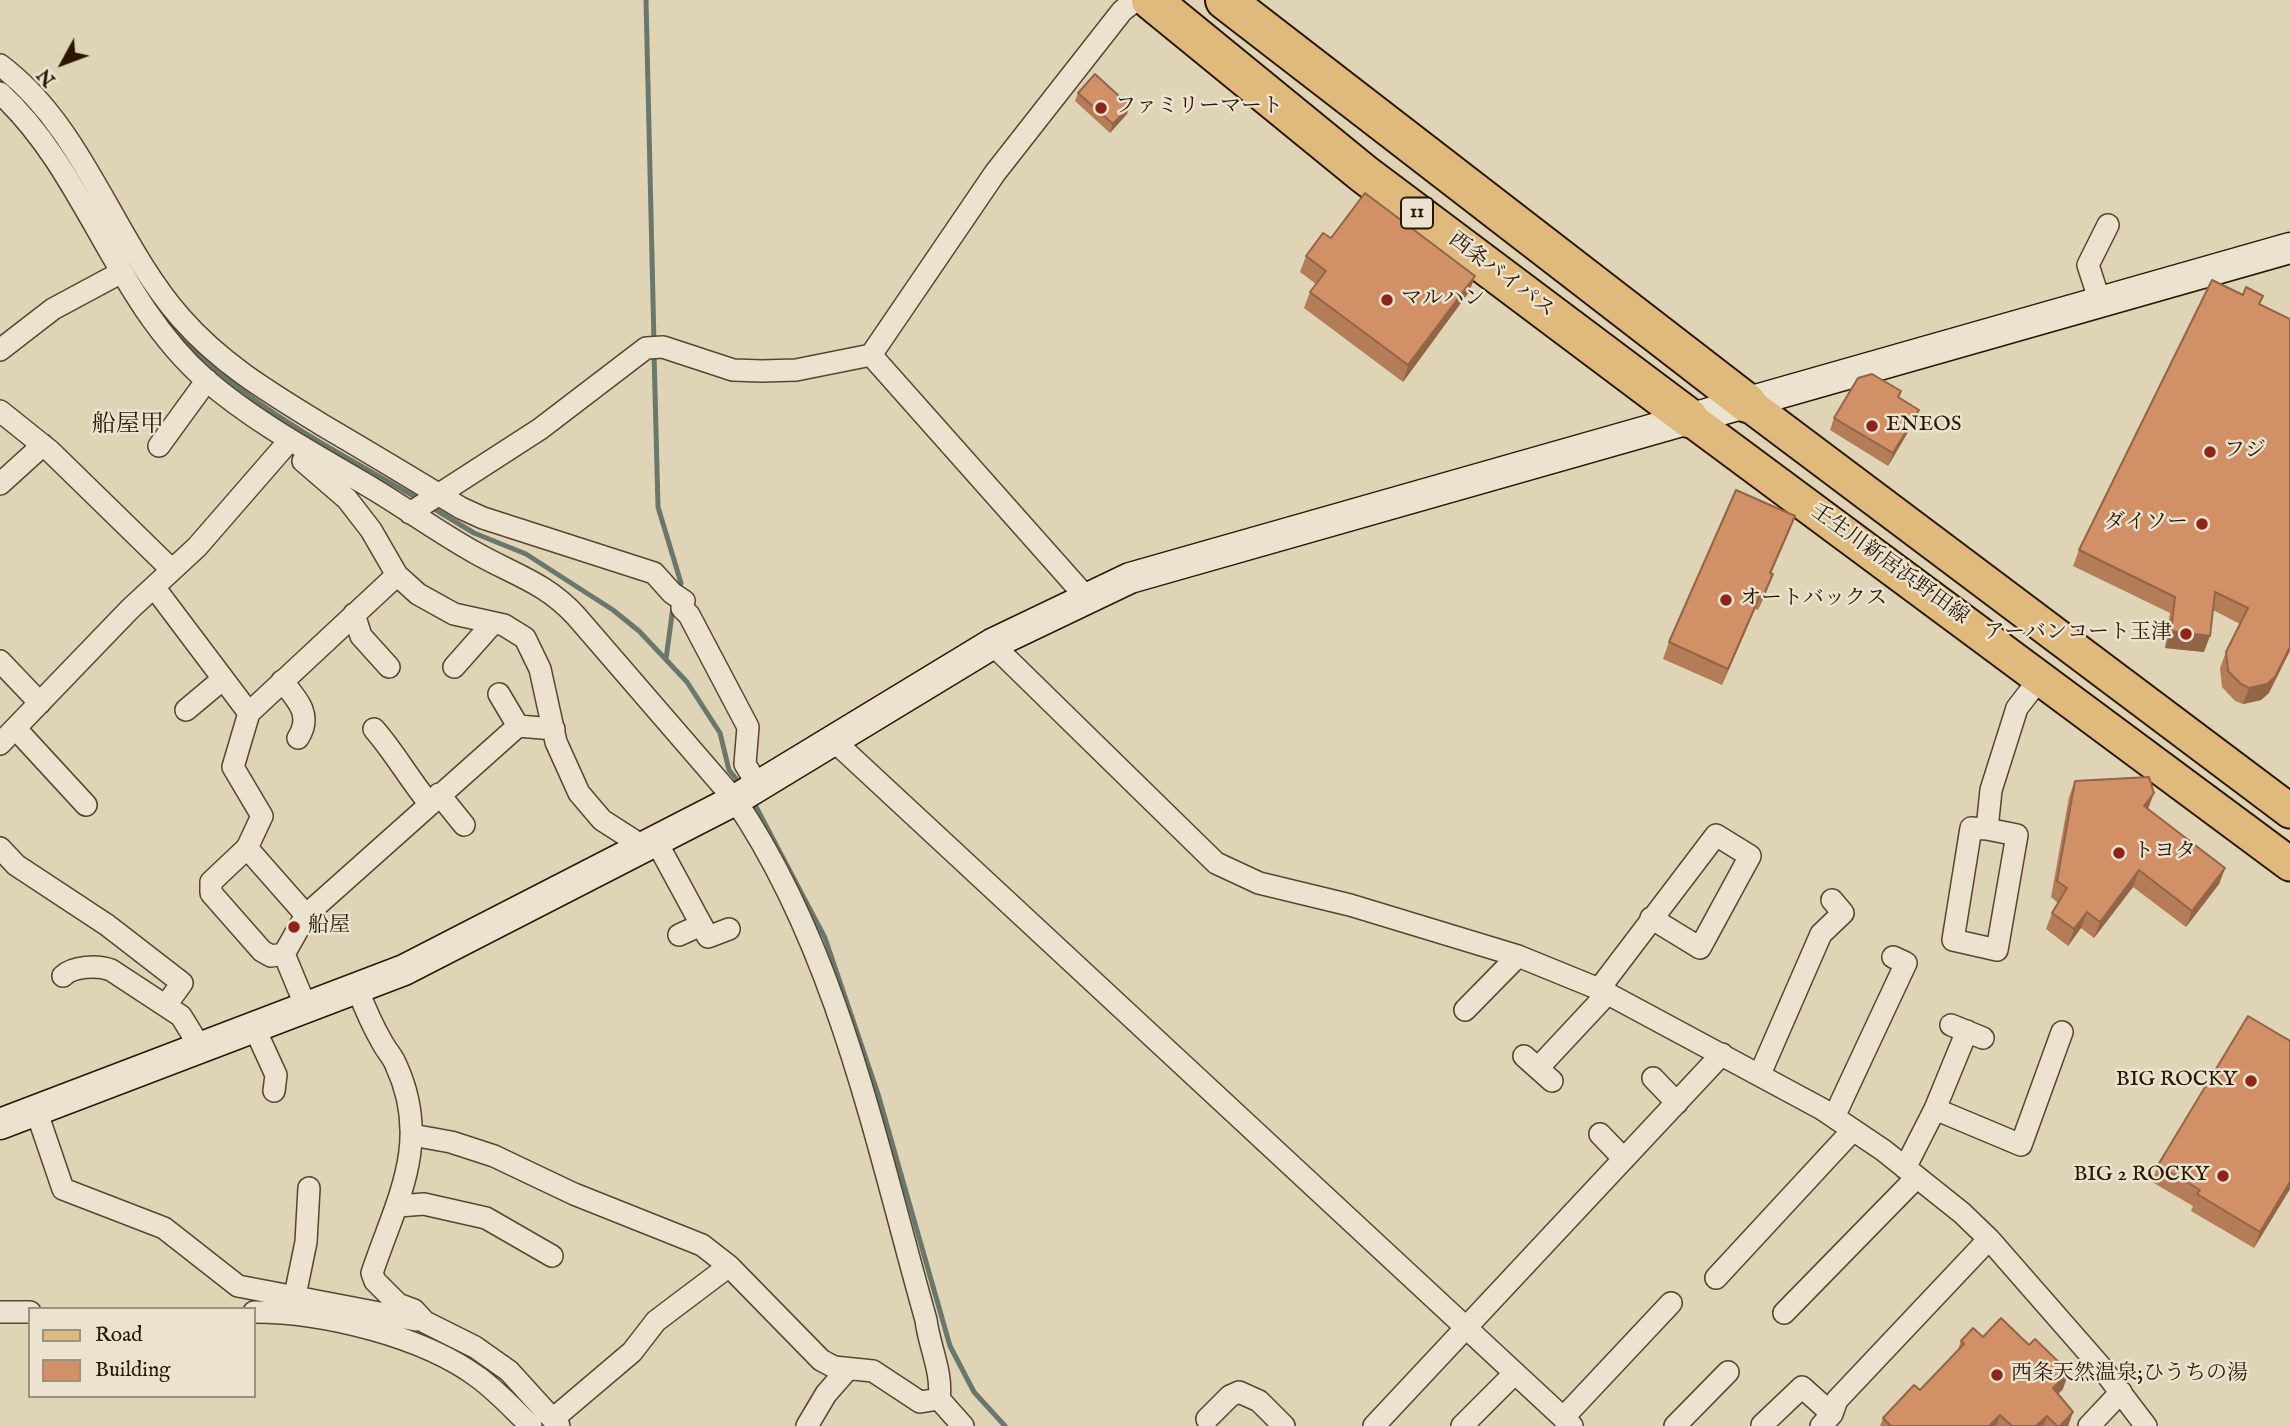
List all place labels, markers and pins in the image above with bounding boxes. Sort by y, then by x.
place label: ファミリーマート [1115,95,1283,121]
marker: ファミリーマート [1093,100,1109,116]
place label: マルハン [1401,287,1485,313]
marker: マルハン [1379,292,1395,308]
place label: ENEOS [1886,413,1961,439]
marker: ENEOS [1864,418,1880,434]
place label: フジ [2224,439,2266,465]
marker: フジ [2202,444,2218,460]
place label: ダイソー [2104,511,2188,537]
marker: ダイソー [2194,516,2210,532]
place label: オートバックス [1740,587,1887,613]
marker: オートバックス [1718,592,1734,608]
place label: アーバンコート玉津 [1984,621,2172,647]
marker: アーバンコート玉津 [2178,626,2194,642]
place label: トヨタ [2133,840,2196,866]
marker: トヨタ [2111,845,2127,861]
place label: 船屋 [308,914,350,940]
marker: 船屋 [286,919,302,935]
place label: BIG ROCKY [2116,1068,2237,1094]
marker: BIG ROCKY [2243,1073,2259,1089]
place label: BIG 2 ROCKY [2073,1163,2209,1189]
marker: BIG 2 ROCKY [2215,1168,2231,1184]
place label: 西条天然温泉;ひうちの湯 [2011,1362,2248,1388]
marker: 西条天然温泉;ひうちの湯 [1989,1367,2005,1383]

